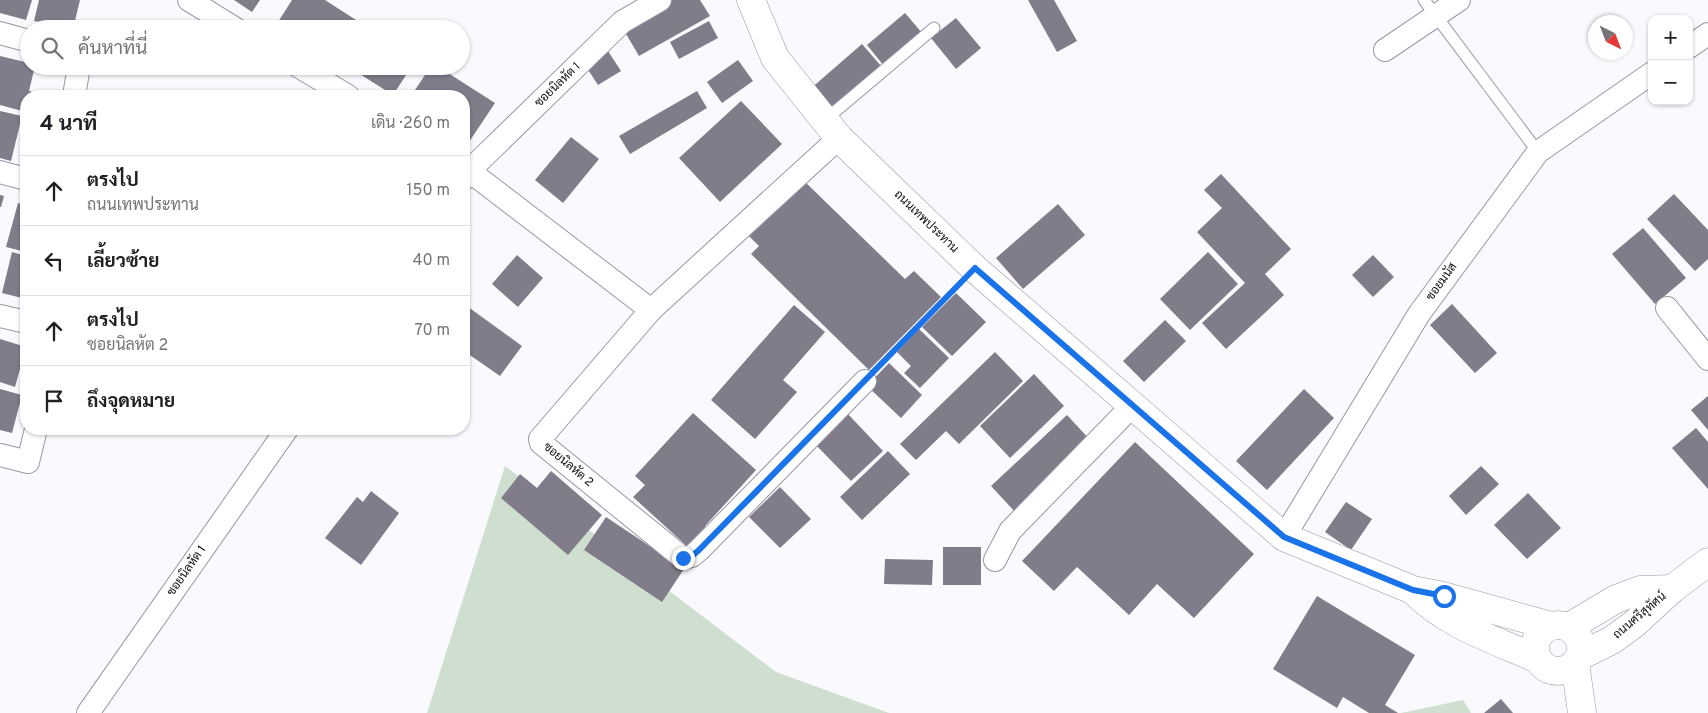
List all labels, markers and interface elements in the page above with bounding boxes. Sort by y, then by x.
north arrow [1588,15,1633,60]
map controls [1648,15,1693,105]
button: + [1648,15,1693,60]
search box [20,20,470,75]
icon: search [38,34,66,62]
text: ค้นหาที่นี่ [78,37,147,61]
street label: ซอยนิลหัต 1 [532,59,584,111]
button: − [1648,60,1693,105]
text: 4 นาที [40,111,97,138]
text: เดิน · 260 m [371,114,450,134]
text: ตรงไป [87,169,139,193]
icon: ahead [40,177,68,205]
text: 150 m [407,181,450,201]
street label: ถนนเทพประทาน [890,187,962,257]
text: ถนนเทพประทาน [87,196,199,216]
icon: left [40,247,68,275]
text: เลี้ยวซ้าย [87,250,159,274]
text: 40 m [412,251,450,271]
street label: ซอยมนัส [1423,260,1461,304]
text: ตรงไป [87,309,139,333]
icon: ahead [40,317,68,345]
text: 70 m [415,321,450,341]
text: ซอยนิลหัต 2 [87,336,168,356]
icon: arrive [40,387,68,415]
text: ถึงจุดหมาย [87,390,175,414]
street label: ซอยนิลหัต 2 [539,439,597,491]
street label: ซอยนิลหัต 1 [164,543,210,599]
route end [672,547,695,570]
route start [1433,585,1456,608]
street label: ถนนศรีสุทัศน์ [1609,588,1670,643]

